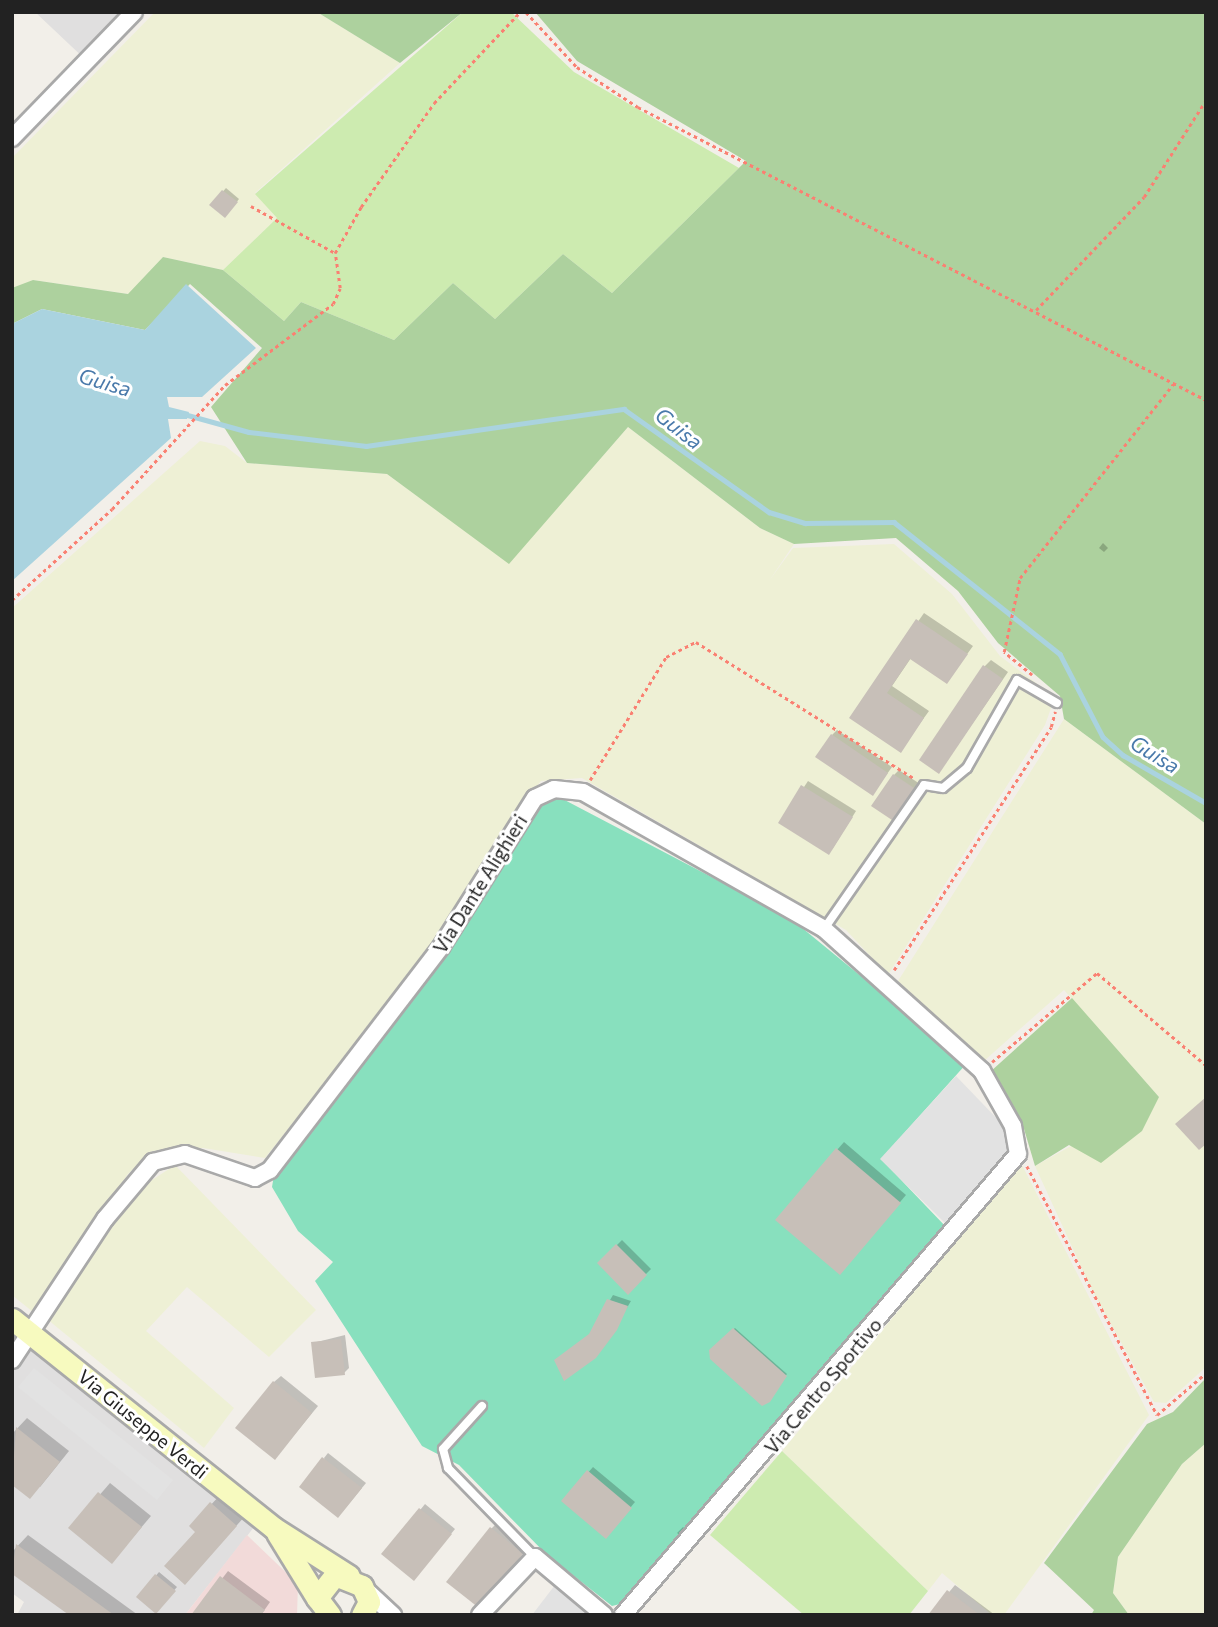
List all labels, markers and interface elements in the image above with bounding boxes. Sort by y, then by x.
water label: Guisa [76,363,134,401]
water label: Guisa [650,402,708,454]
water label: Guisa [1126,730,1184,778]
street label: Via Dante Alighieri [428,811,532,957]
street label: Via Centro Sportivo [760,1313,886,1459]
street label: Via Giuseppe Verdi [73,1365,213,1483]

